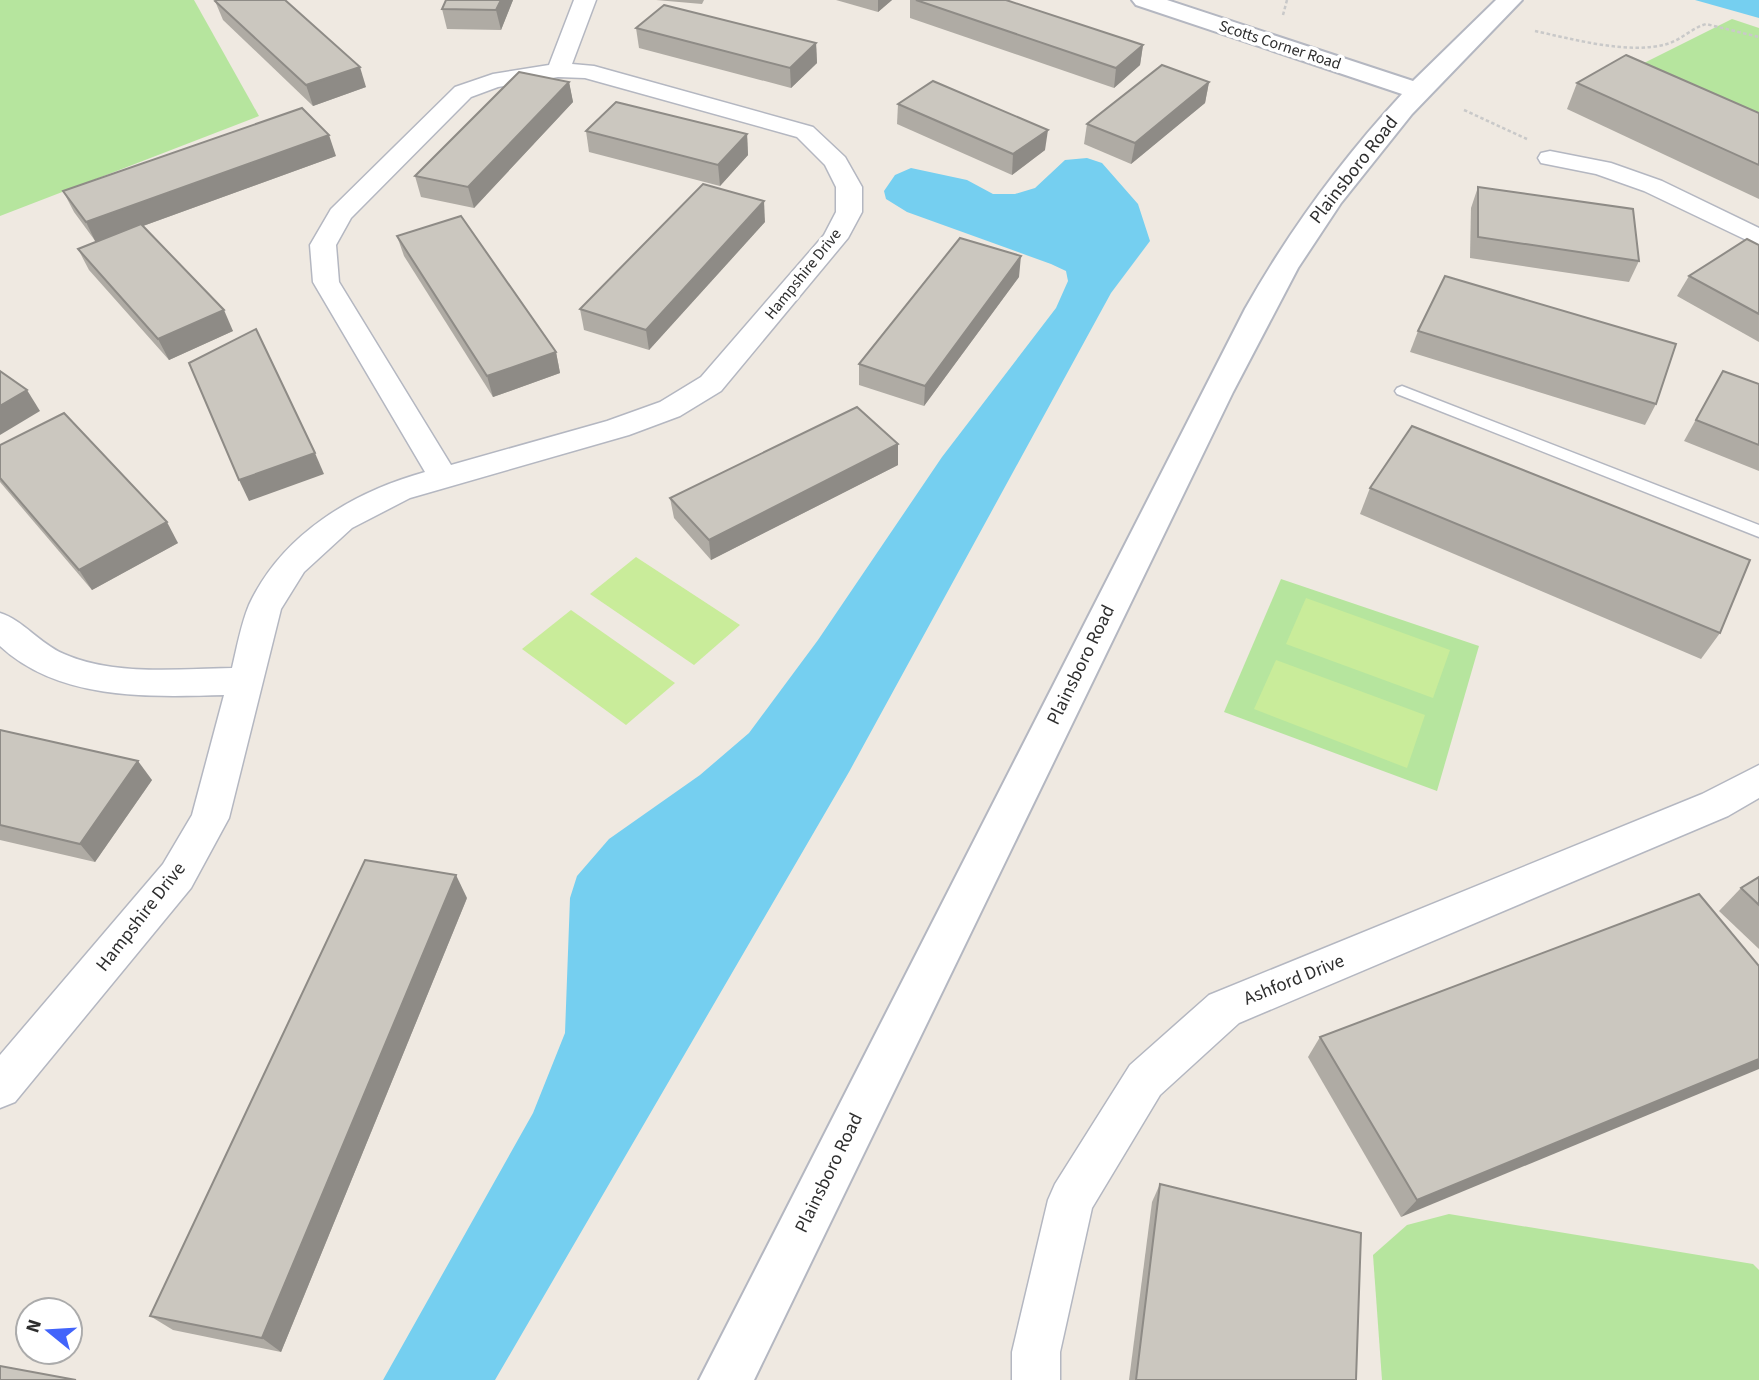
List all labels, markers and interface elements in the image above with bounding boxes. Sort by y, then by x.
street label: Scotts Corner Road [1216,15,1344,75]
street label: Plainsboro Road [1303,110,1405,230]
street label: Hampshire Drive [759,224,847,324]
street label: Plainsboro Road [1040,601,1122,729]
street label: Hampshire Drive [90,857,192,977]
street label: Ashford Drive [1240,948,1348,1012]
street label: Plainsboro Road [788,1109,870,1237]
north arrow [14,1296,84,1366]
text: N [19,1316,49,1336]

